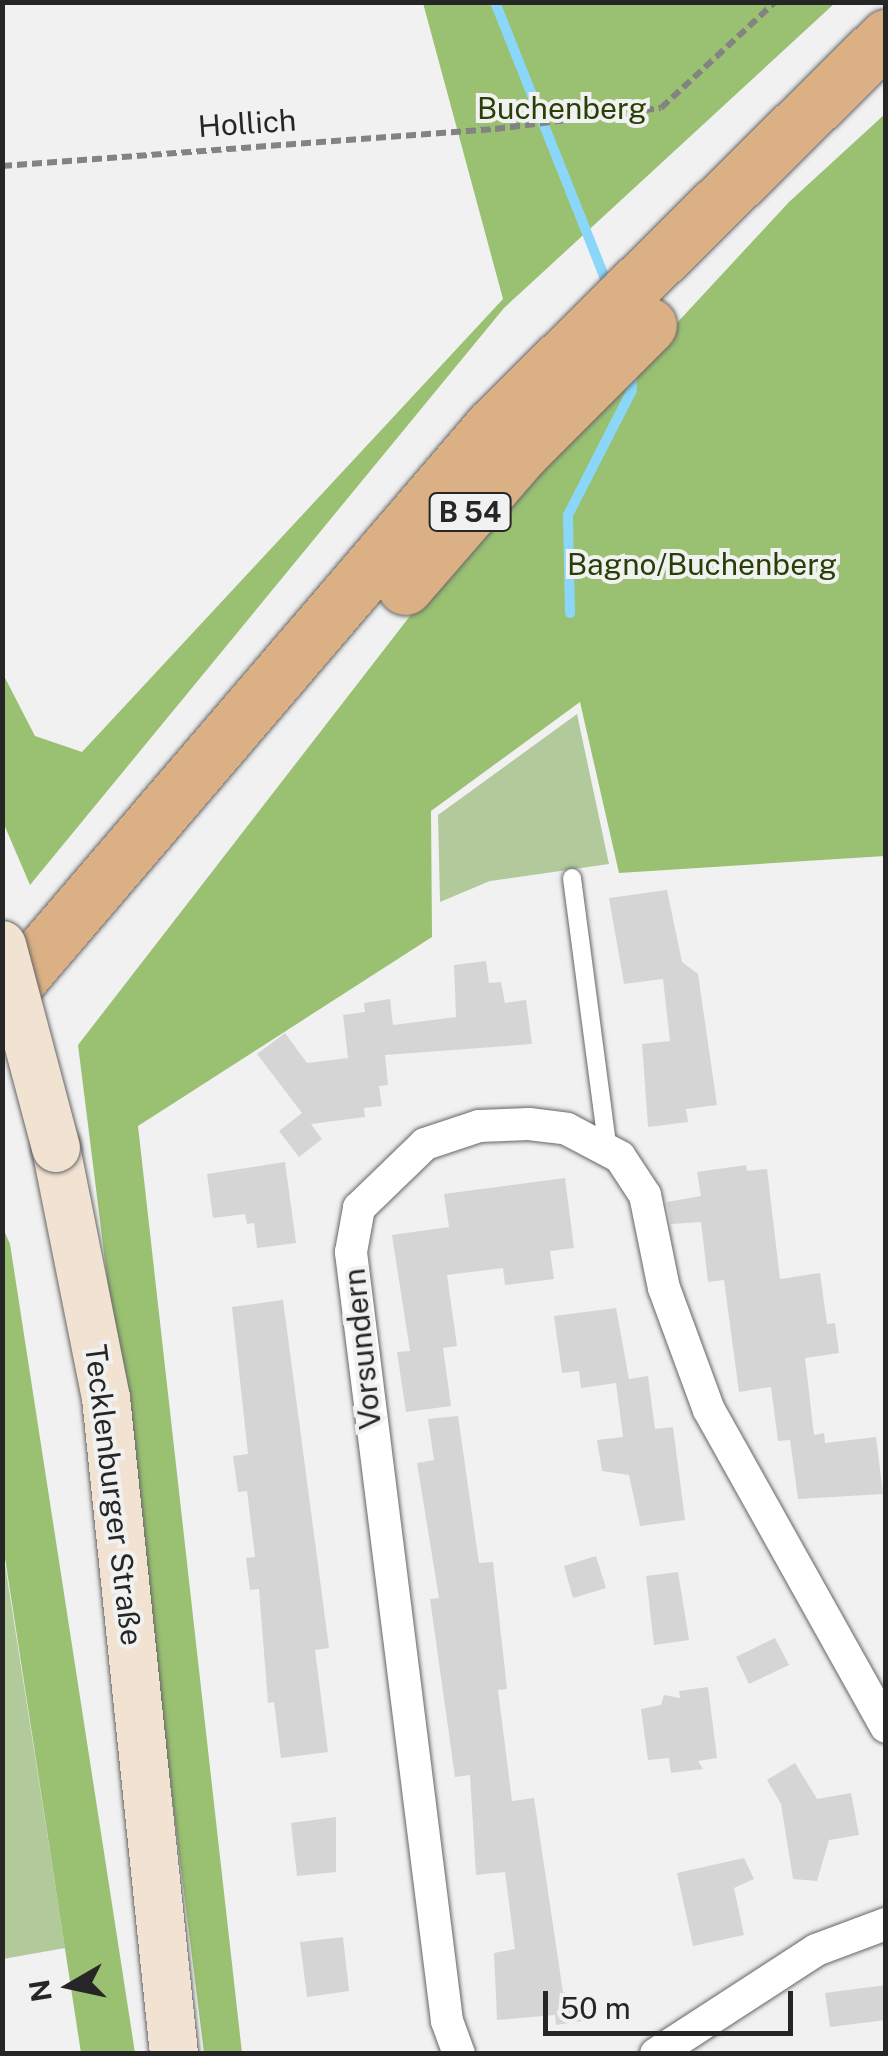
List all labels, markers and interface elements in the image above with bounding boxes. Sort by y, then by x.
park label: Buchenberg [477,90,647,126]
street label: Hollich [197,102,297,144]
road number: B 54 [428,489,512,535]
park label: Bagno/Buchenberg [567,546,837,582]
street label: Vorsundern [336,1267,388,1431]
street label: Tecklenburger Straße [78,1343,150,1647]
north arrow [20,1936,120,2036]
scale bar [548,1971,798,2033]
text: N [22,1977,58,2004]
text: 50 m [560,1990,631,2026]

